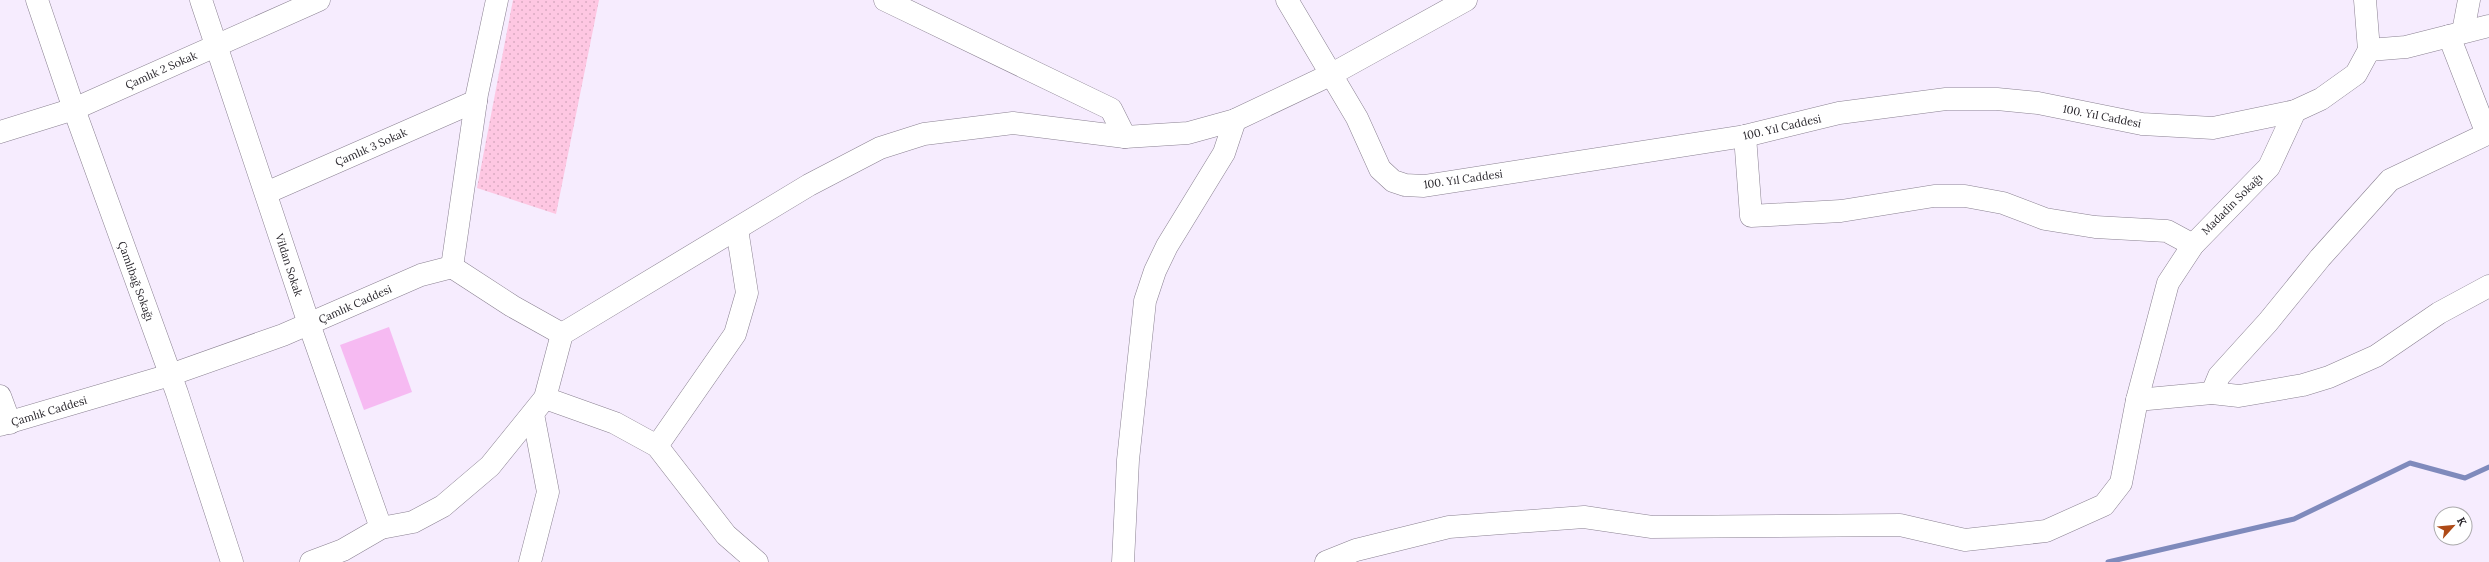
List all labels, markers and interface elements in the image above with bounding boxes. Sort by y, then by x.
street label: Çamlık 2 Sokak [123,48,199,92]
street label: 100. Yıl Caddesi [2062,102,2142,130]
street label: 100. Yıl Caddesi [1742,111,1822,143]
street label: Çamlık 3 Sokak [333,125,409,169]
street label: 100. Yıl Caddesi [1423,167,1503,191]
street label: Madadin Sokağı [2198,170,2266,238]
street label: Vildan Sokak [272,231,306,298]
street label: Çamlıbağ Sokağı [115,239,157,323]
street label: Çamlık Caddesi [316,282,394,326]
street label: Çamlık Caddesi [9,393,89,429]
north arrow [2433,506,2473,546]
text: K [2454,515,2470,528]

